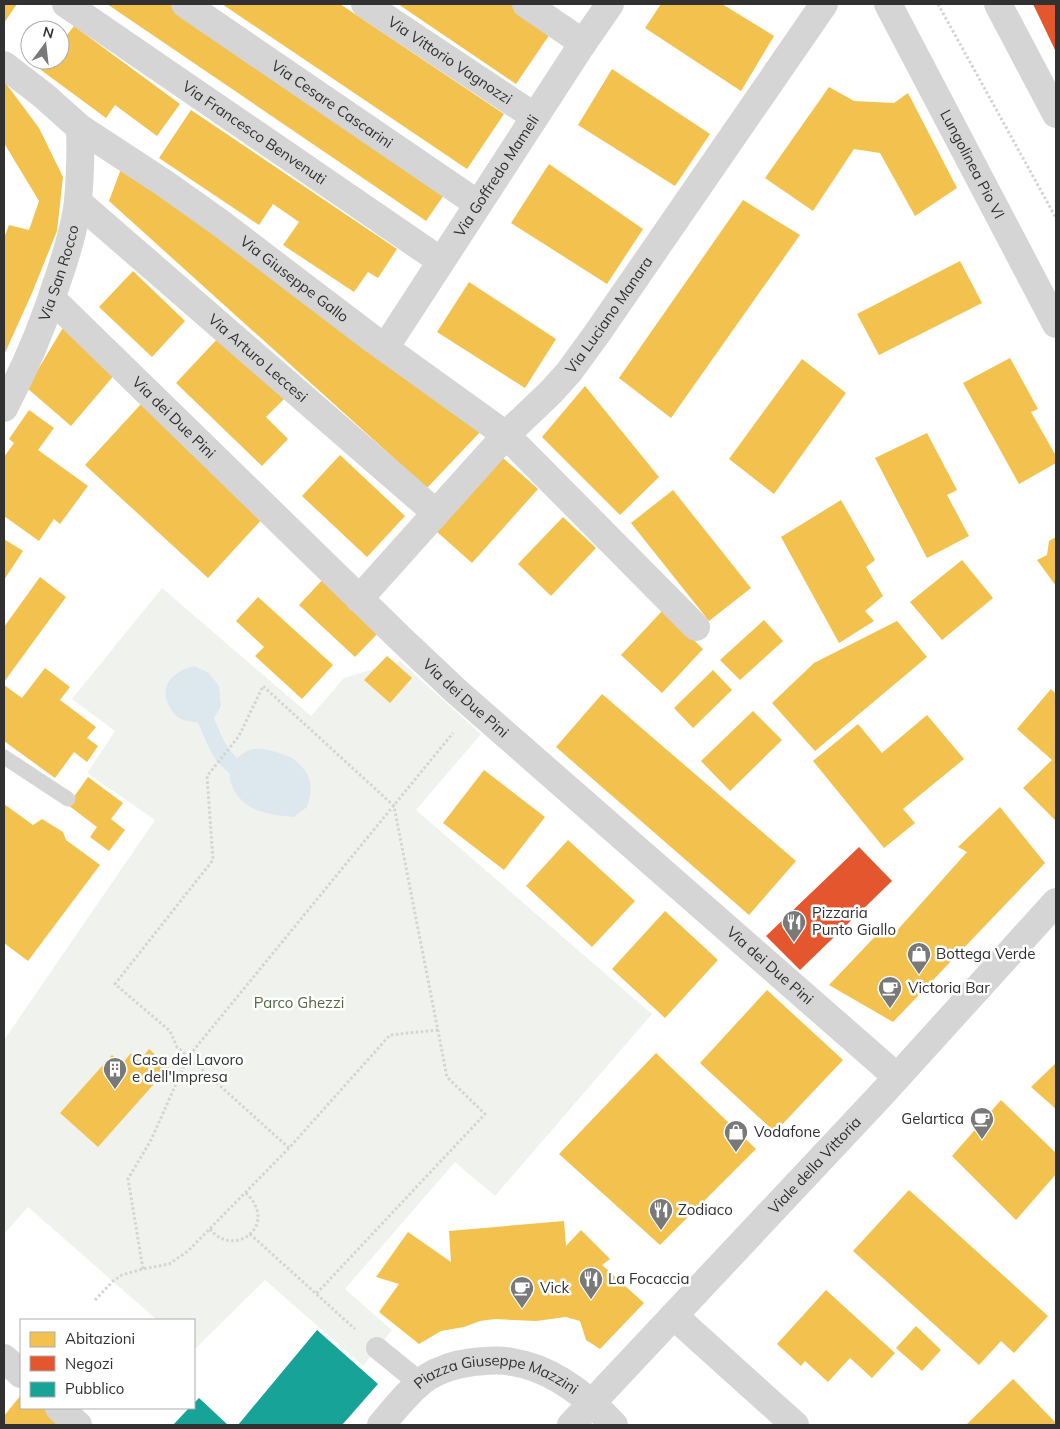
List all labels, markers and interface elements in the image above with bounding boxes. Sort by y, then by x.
street label: Via Vittorio Vagnozzi [384,12,516,108]
north arrow [20,20,70,70]
text: N [41,22,56,43]
street label: Via Cesare Cascarini [268,56,397,152]
street label: Via Francesco Benvenuti [179,76,330,189]
street label: Lungolinea Pio VI [936,106,1009,222]
street label: Via Goffredo Mameli [450,111,543,240]
street label: Via San Rocco [34,223,83,324]
street label: Via Giuseppe Gallo [236,231,353,326]
street label: Via Luciano Manara [561,252,656,377]
street label: Via Arturo Leccesi [204,309,312,406]
street label: Via dei Due Pini [128,372,220,462]
street label: Via dei Due Pini [419,654,513,742]
place label: Pizzaria Punto Giallo [812,903,896,939]
restaurant icon: Pizzaria Punto Giallo [781,909,807,943]
street label: Via dei Due Pini [723,922,818,1008]
shop icon: Bottega Verde [906,941,932,975]
place label: Bottega Verde [936,944,1035,963]
cafe icon: Victoria Bar [877,975,903,1009]
place label: Victoria Bar [908,978,990,997]
park label: Parco Ghezzi [254,993,344,1012]
place label: Casa del Lavoro e dell'Impresa [132,1050,243,1086]
building icon: Casa del Lavoro e dell'Impresa [102,1056,128,1090]
cafe icon: Gelartica [969,1106,995,1140]
place label: Gelartica [901,1109,964,1128]
street label: Viale della Vittoria [764,1112,865,1218]
shop icon: Vodafone [723,1119,749,1153]
place label: Vodafone [754,1122,821,1141]
restaurant icon: Zodiaco [648,1197,674,1231]
place label: Zodiaco [678,1200,733,1219]
restaurant icon: La Focaccia [578,1266,604,1300]
place label: La Focaccia [608,1269,689,1288]
cafe icon: Vick [509,1275,535,1309]
place label: Vick [540,1278,569,1297]
legend [20,1319,195,1409]
text: Abitazioni [65,1329,135,1348]
text: Piazza Giuseppe Mazzini [410,1350,582,1398]
text: Negozi [65,1354,113,1373]
text: Pubblico [65,1379,124,1398]
street label: Piazza Giuseppe Mazzini [409,1383,583,1405]

